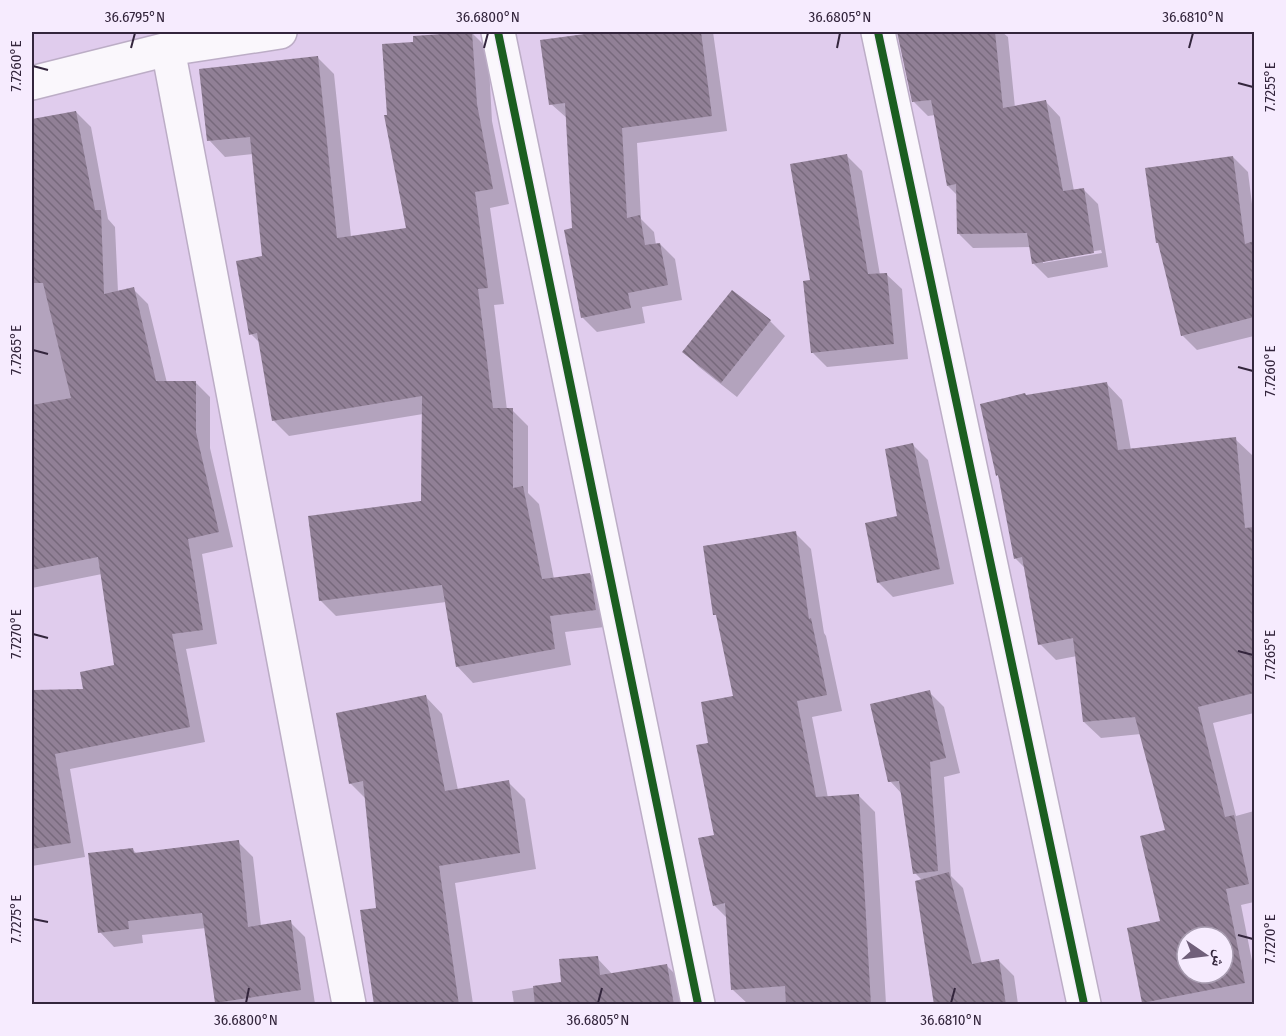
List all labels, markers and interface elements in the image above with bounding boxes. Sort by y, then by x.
text: 36.6795°N [105,8,165,26]
text: 36.6800°N [456,8,520,26]
text: 36.6805°N [809,8,871,26]
text: 36.6810°N [1162,8,1224,26]
text: 7.7260°E [7,40,25,92]
text: 7.7255°E [1261,62,1279,112]
text: 7.7265°E [7,325,25,375]
text: 7.7260°E [1261,345,1279,397]
text: 7.7270°E [7,609,25,659]
text: 7.7265°E [1261,630,1279,680]
text: 7.7275°E [7,895,25,943]
text: 7.7270°E [1261,914,1279,964]
north arrow [1175,925,1235,985]
text: ش [1208,948,1230,969]
text: 36.6800°N [214,1011,278,1029]
text: 36.6805°N [567,1011,629,1029]
text: 36.6810°N [920,1011,982,1029]

